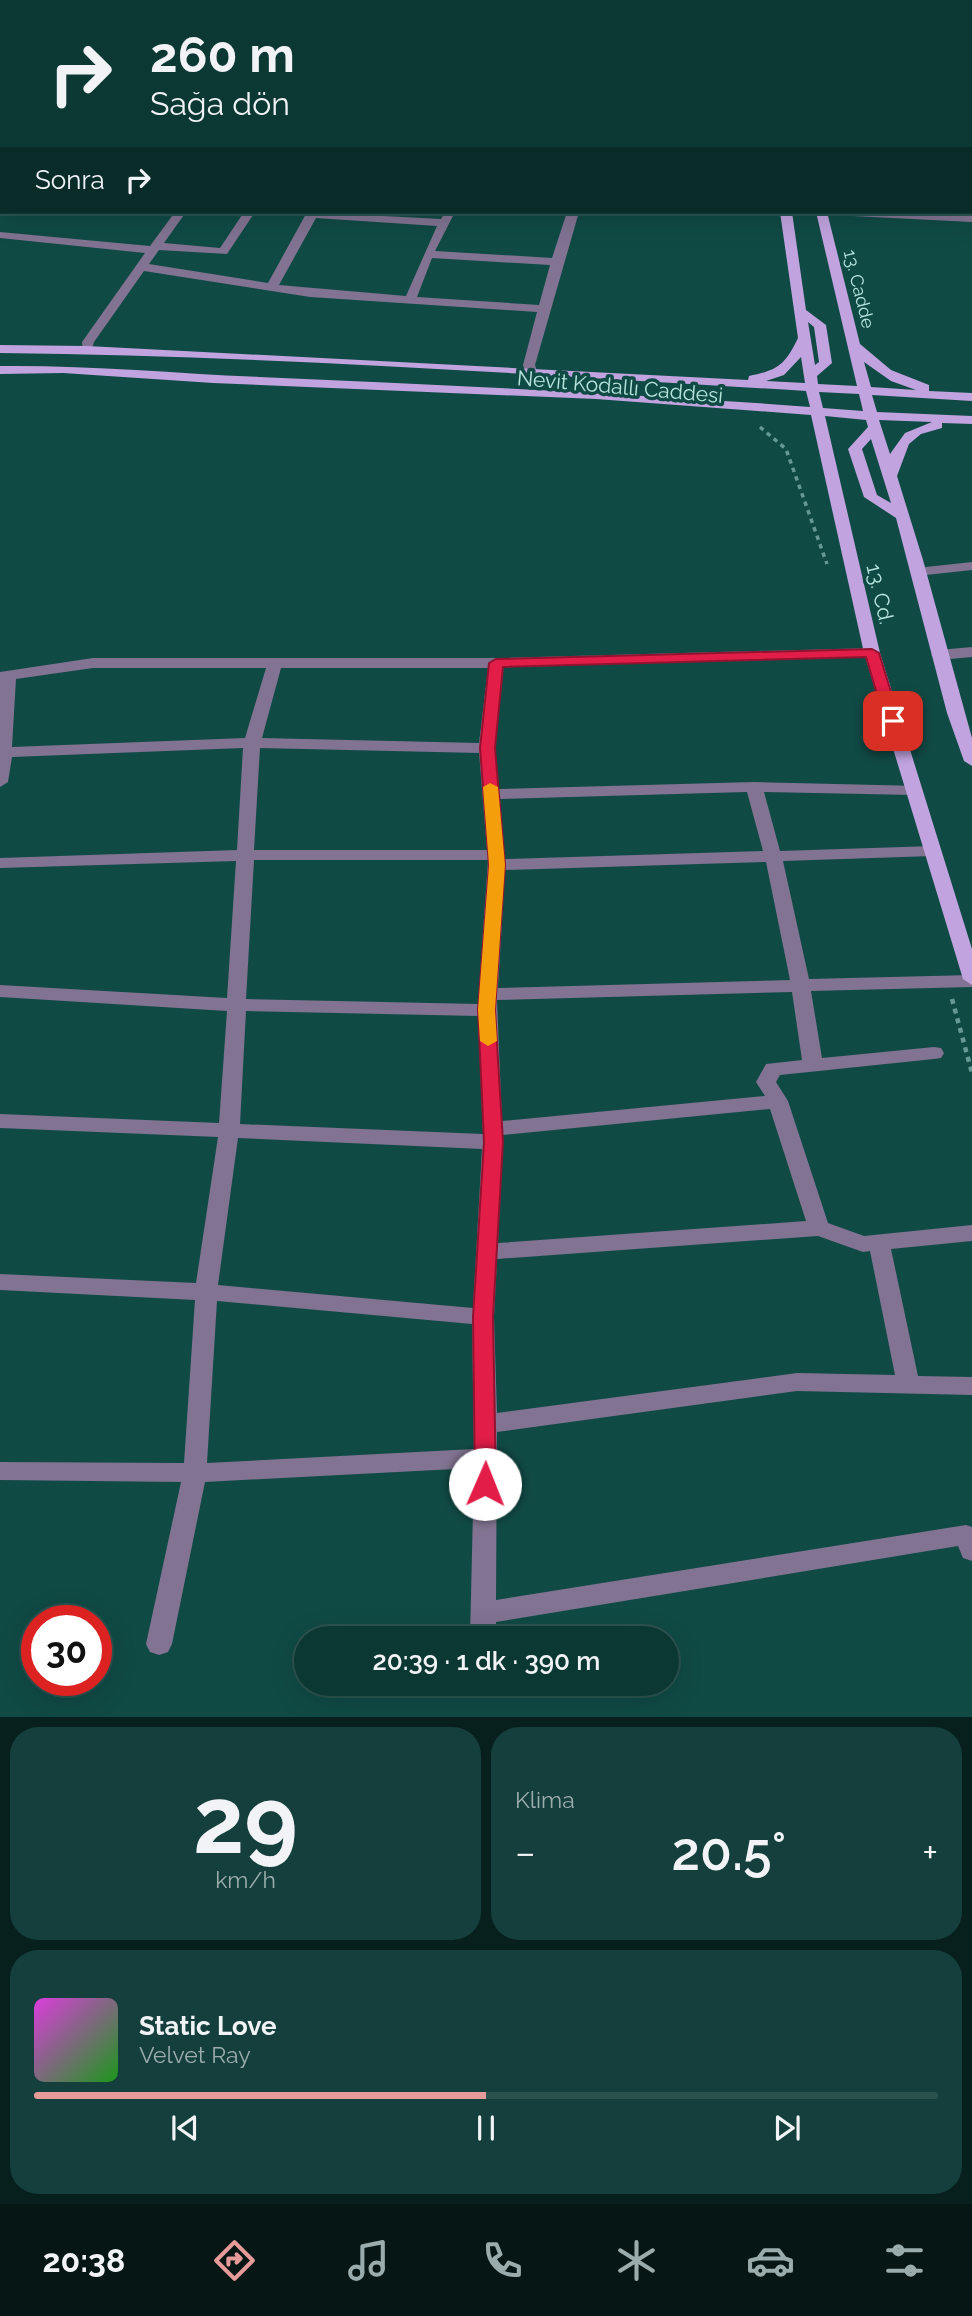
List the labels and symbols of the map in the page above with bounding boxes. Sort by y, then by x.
street label: 13. Cadde [840,247,880,331]
street label: Nevit Kodallı Caddesi [516,365,724,408]
street label: 13. Cd. [861,561,900,626]
pin [863,691,923,751]
position arrow [448,1447,522,1521]
speed limit sign: 30 [21,1605,112,1696]

